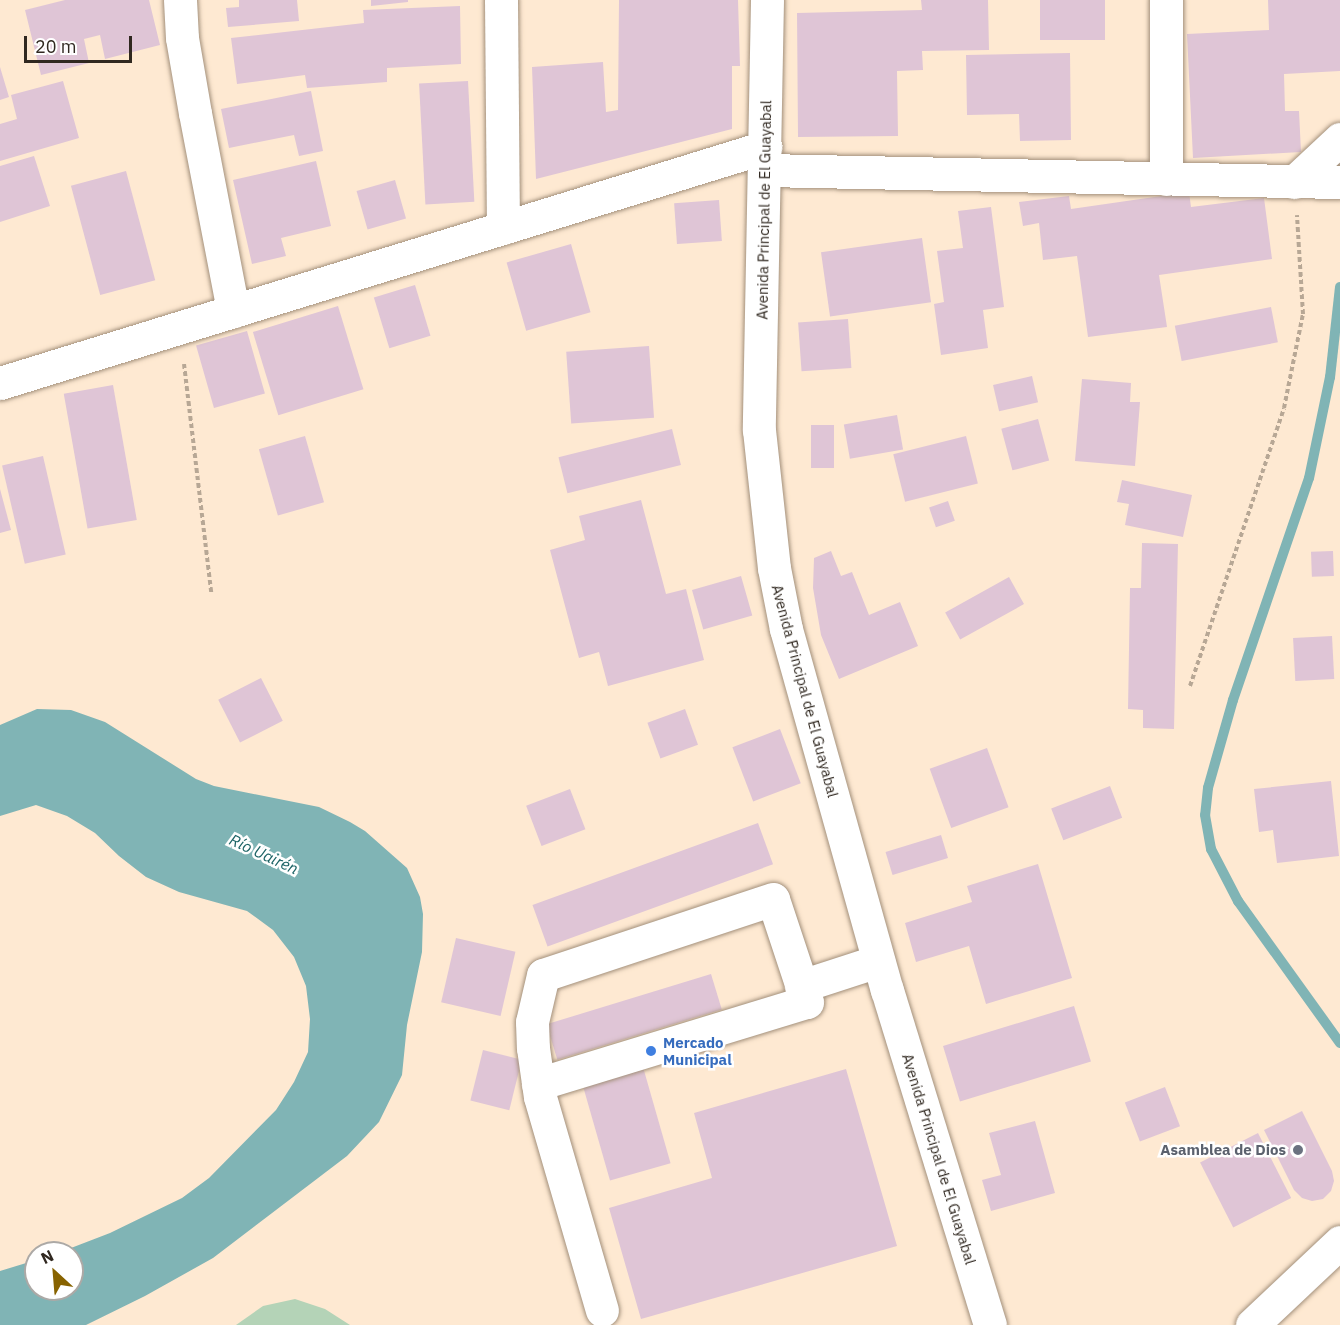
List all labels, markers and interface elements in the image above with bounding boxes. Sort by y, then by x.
scale bar [27,24,135,62]
text: 20 m [35,35,77,58]
street label: Avenida Principal de El Guayabal [753,100,775,320]
street label: Avenida Principal de El Guayabal [768,583,842,799]
water label: Río Uairén [226,830,302,878]
place label: Mercado Municipal [663,1033,732,1068]
marker: Mercado Municipal [644,1044,658,1058]
street label: Avenida Principal de El Guayabal [898,1051,980,1267]
place label: Asamblea de Dios [1160,1141,1286,1159]
marker: Asamblea de Dios [1291,1143,1305,1157]
north arrow [24,1241,84,1301]
text: N [37,1245,57,1268]

